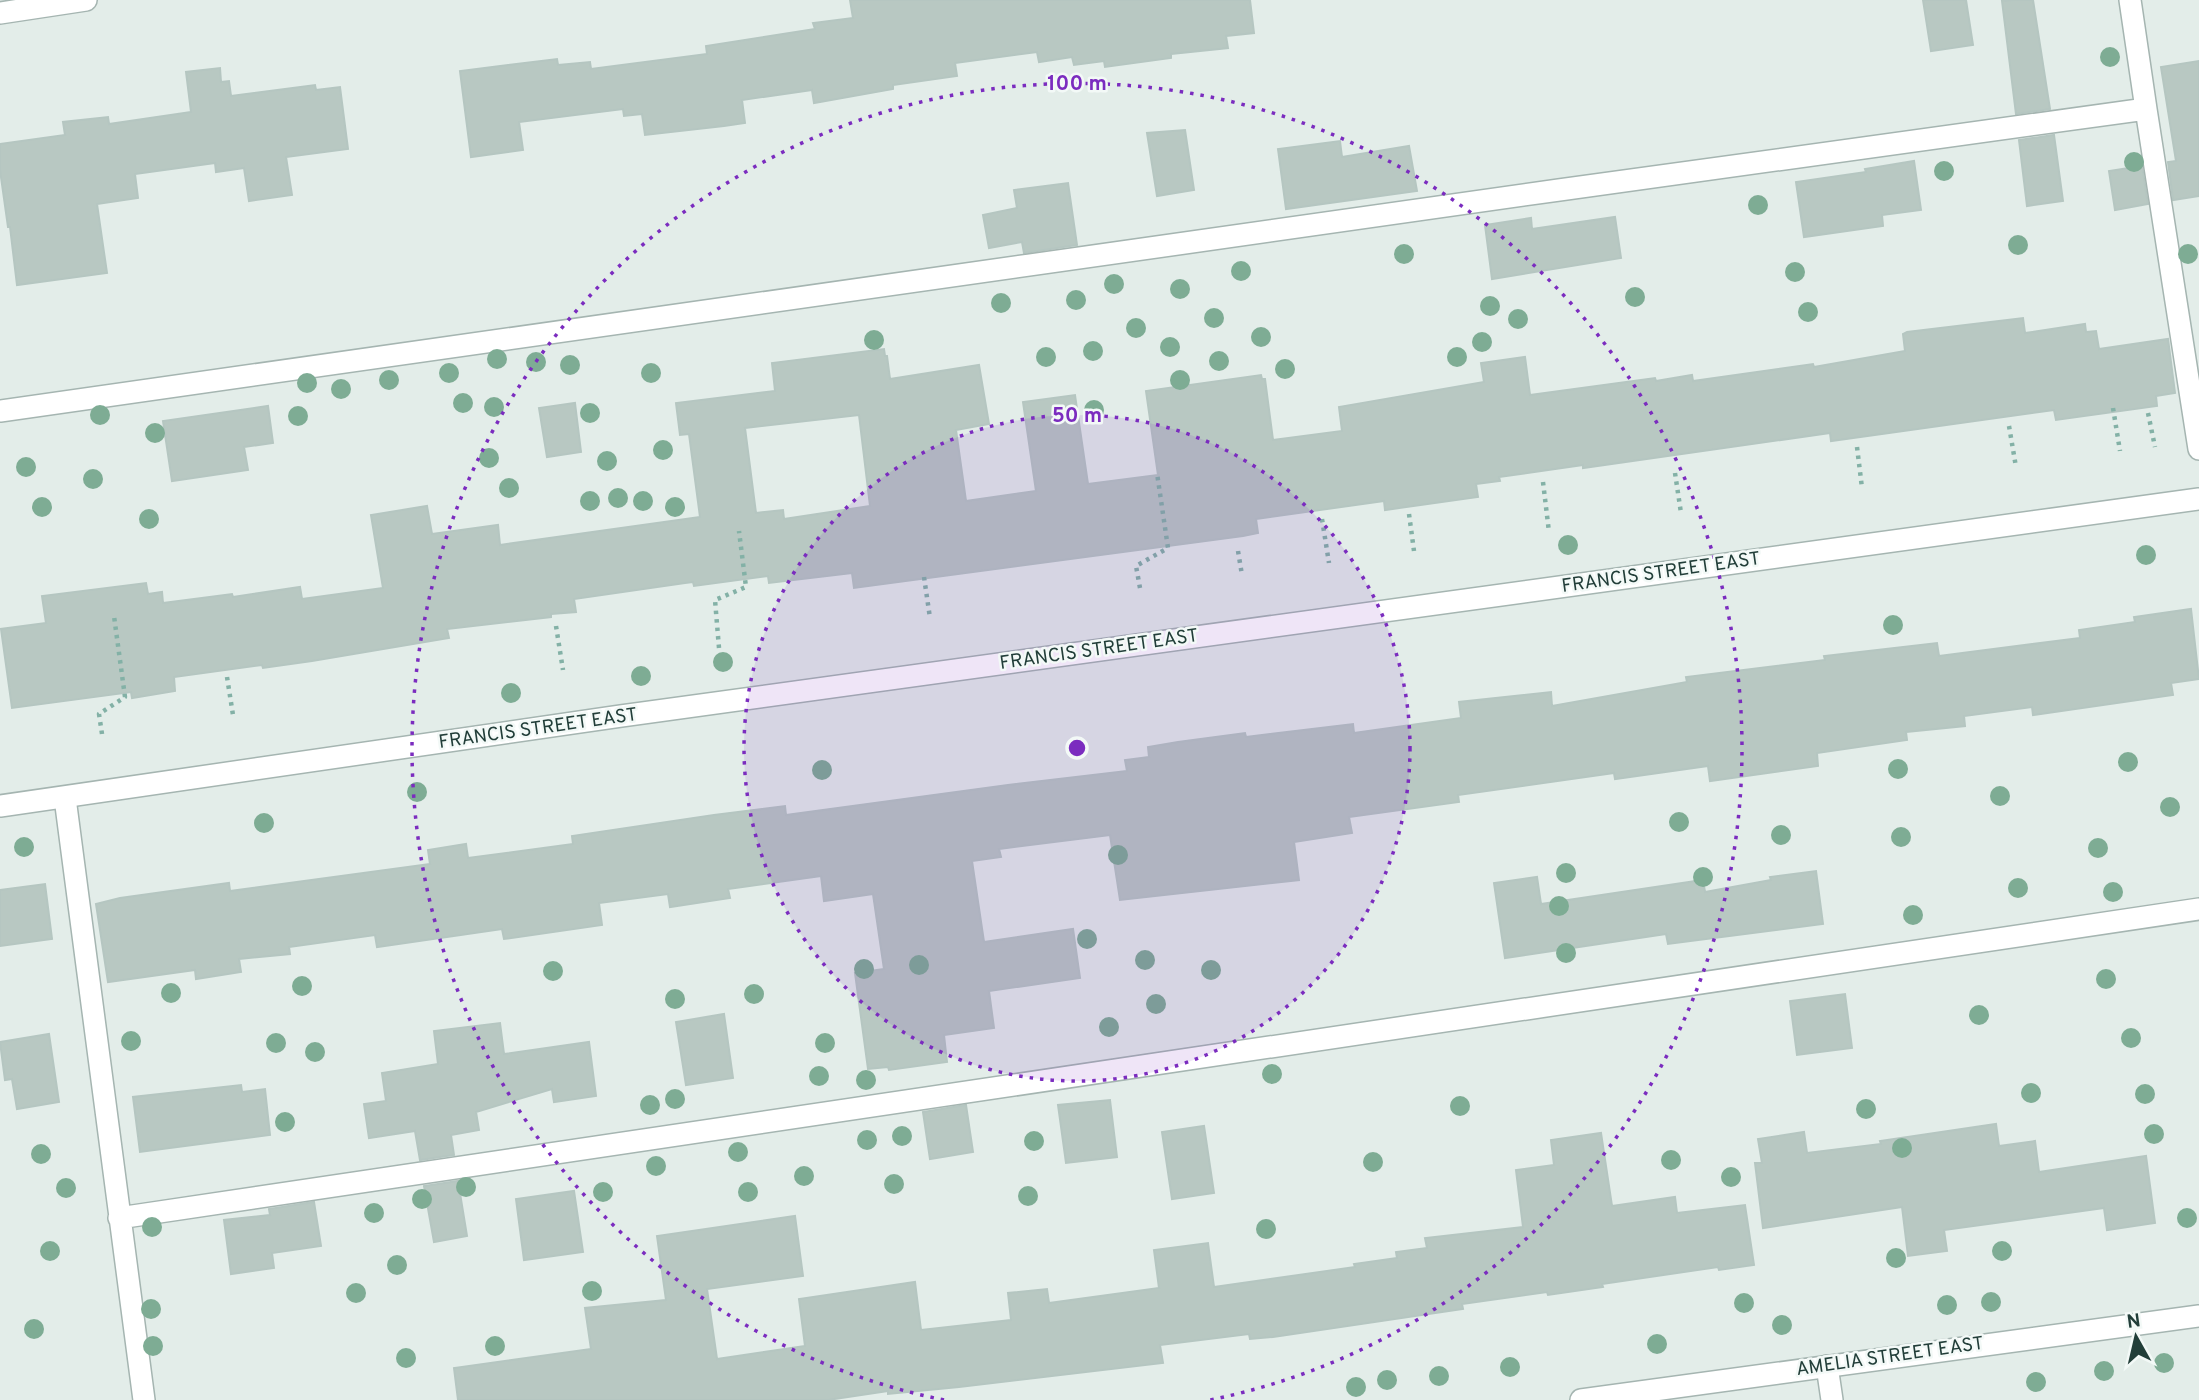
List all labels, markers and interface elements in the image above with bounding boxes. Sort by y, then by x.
text: 100 m [1047,71,1107,98]
text: 50 m [1052,403,1102,430]
street label: FRANCIS STREET EAST [1560,547,1762,599]
street label: FRANCIS STREET EAST [998,624,1200,676]
street label: FRANCIS STREET EAST [437,703,639,755]
centre of rings [1065,736,1089,760]
north arrow [2101,1302,2171,1372]
text: N [2125,1309,2142,1335]
street label: AMELIA STREET EAST [1795,1332,1985,1382]

